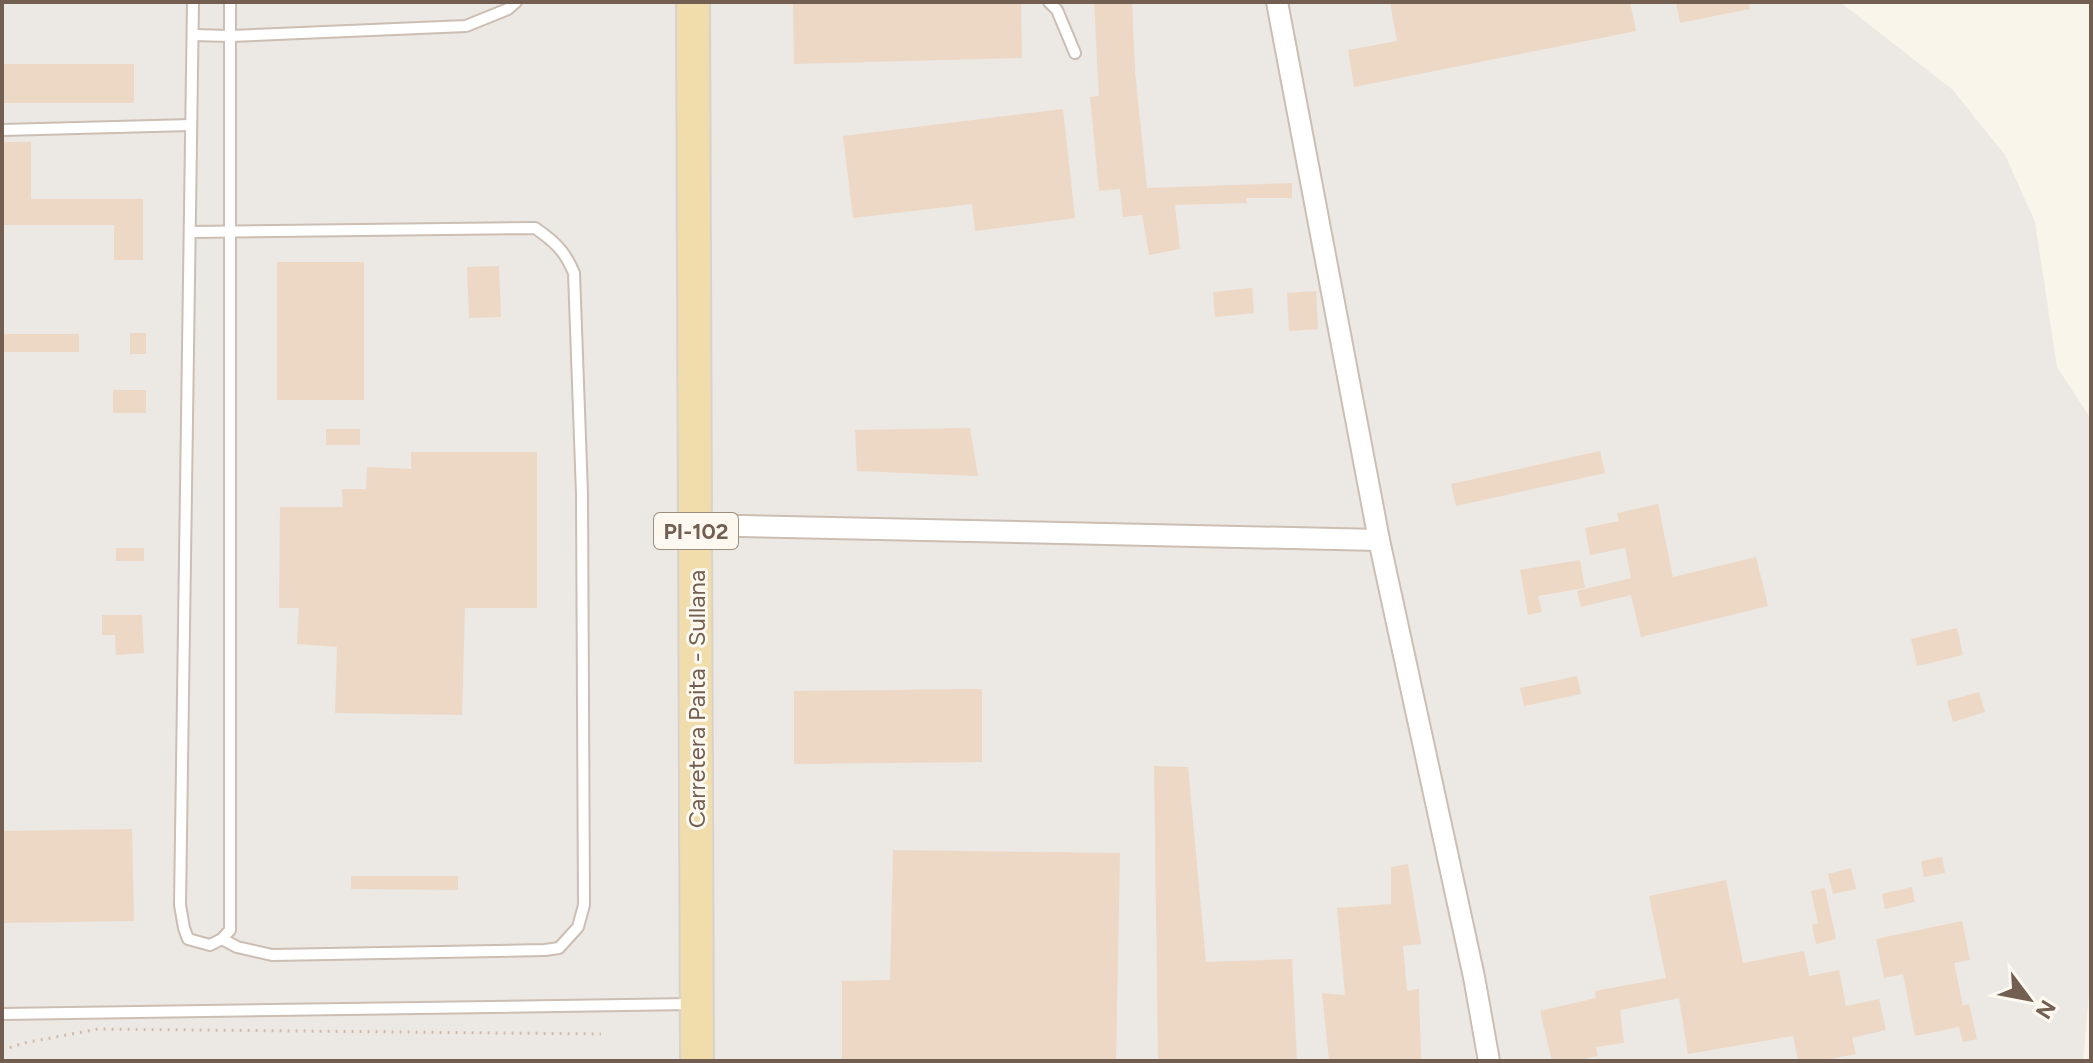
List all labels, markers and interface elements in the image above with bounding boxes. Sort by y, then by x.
road number: PI-102 [654,513,738,549]
street label: Carretera Paita - Sullana [682,570,711,828]
north arrow [1989,959,2069,1039]
text: N [2030,995,2061,1024]

